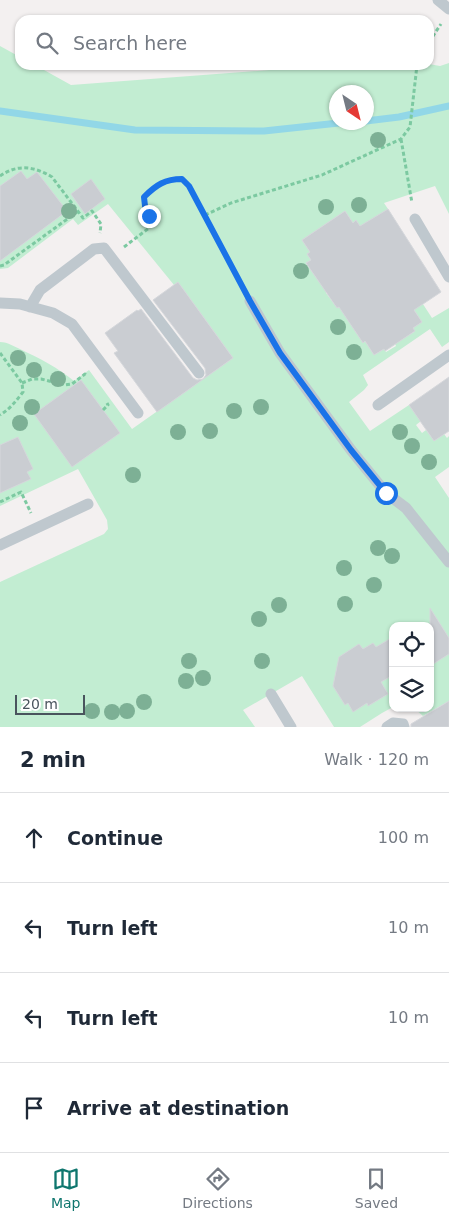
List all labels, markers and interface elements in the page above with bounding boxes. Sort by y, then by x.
search box [15,15,434,70]
icon: search [33,29,61,57]
text: Search here [73,32,187,54]
north arrow [329,85,374,130]
route end [138,205,161,228]
route start [375,482,398,505]
map controls [389,622,434,712]
button: locate [389,622,434,667]
button: layers [389,667,434,712]
scale bar [15,692,85,715]
text: 20 m [22,696,58,712]
text: 2 min [20,748,86,772]
text: Walk · 120 m [324,750,429,769]
icon: ahead [20,824,48,852]
text: Continue [67,827,163,849]
text: 100 m [378,828,429,847]
icon: left [20,914,48,942]
text: Turn left [67,917,158,939]
text: 10 m [388,918,429,937]
icon: left [20,1004,48,1032]
text: Turn left [67,1007,158,1029]
text: 10 m [388,1008,429,1027]
icon: arrive [20,1094,48,1122]
text: Arrive at destination [67,1097,289,1119]
tab: Map [51,1165,80,1211]
tab: Directions [182,1165,253,1211]
tab: Saved [355,1165,398,1211]

